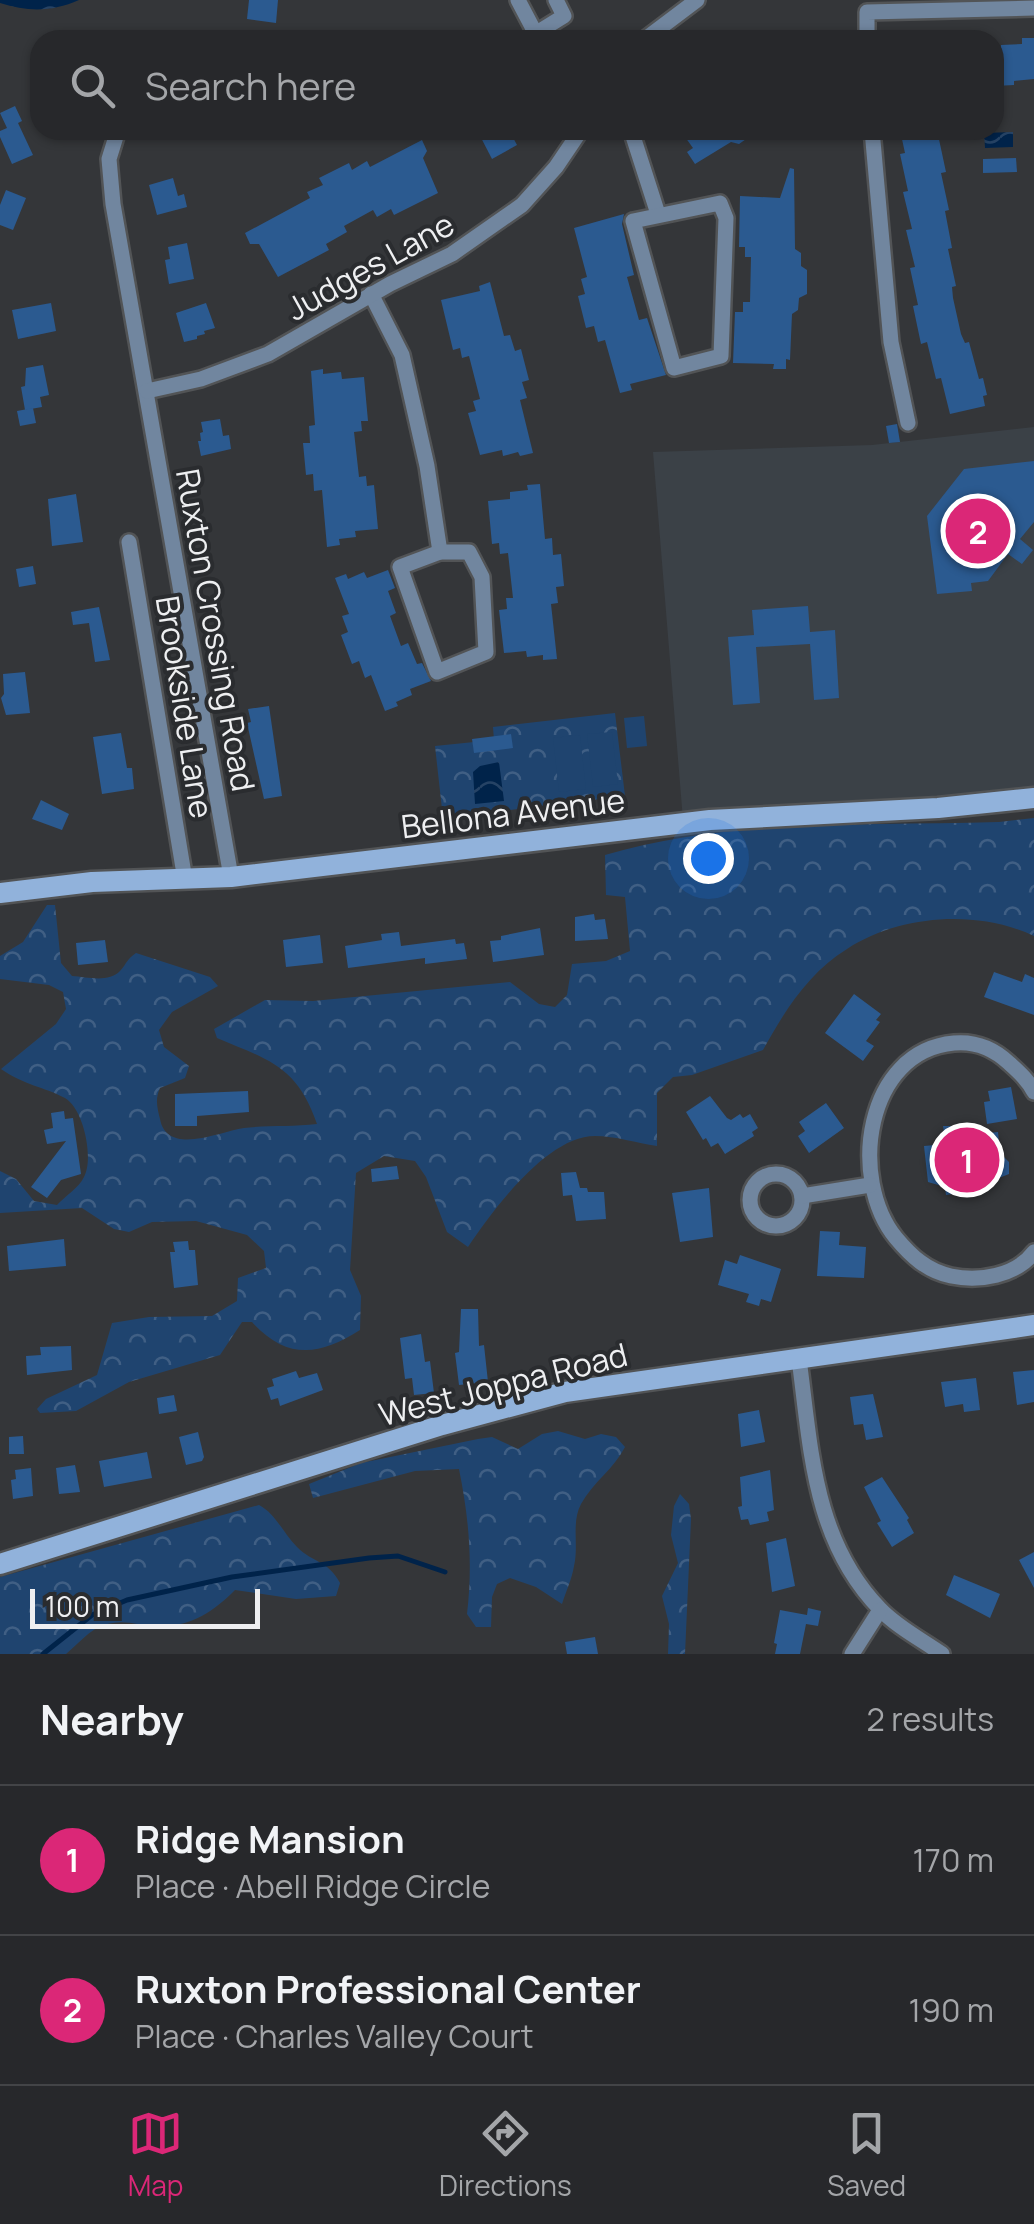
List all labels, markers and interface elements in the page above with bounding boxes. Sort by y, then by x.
search box [30,30,1004,140]
icon: search [65,58,120,113]
text: Search here [145,59,356,111]
street label: Judges Lane [278,202,462,330]
street label: Ruxton Crossing Road [166,465,266,795]
pin: 2 [946,494,1010,568]
street label: Brookside Lane [146,593,224,821]
street label: Bellona Avenue [399,777,627,849]
your location [683,833,734,884]
pin: 1 [934,1122,1000,1198]
street label: West Joppa Road [374,1332,632,1436]
scale bar [30,1584,260,1628]
text: 100 m [45,1587,119,1625]
text: Nearby [40,1690,184,1748]
text: 2 results [867,1697,994,1741]
text: Ridge Mansion [135,1812,405,1864]
text: 1 [65,1838,80,1882]
text: 170 m [912,1838,994,1882]
text: Place · Abell Ridge Circle [135,1864,490,1908]
text: Ruxton Professional Center [135,1962,641,2014]
text: 2 [63,1988,82,2032]
text: 190 m [909,1988,994,2032]
text: Place · Charles Valley Court [135,2014,534,2058]
tab: Map [128,2106,183,2204]
tab: Directions [439,2106,572,2204]
tab: Saved [827,2106,906,2204]

